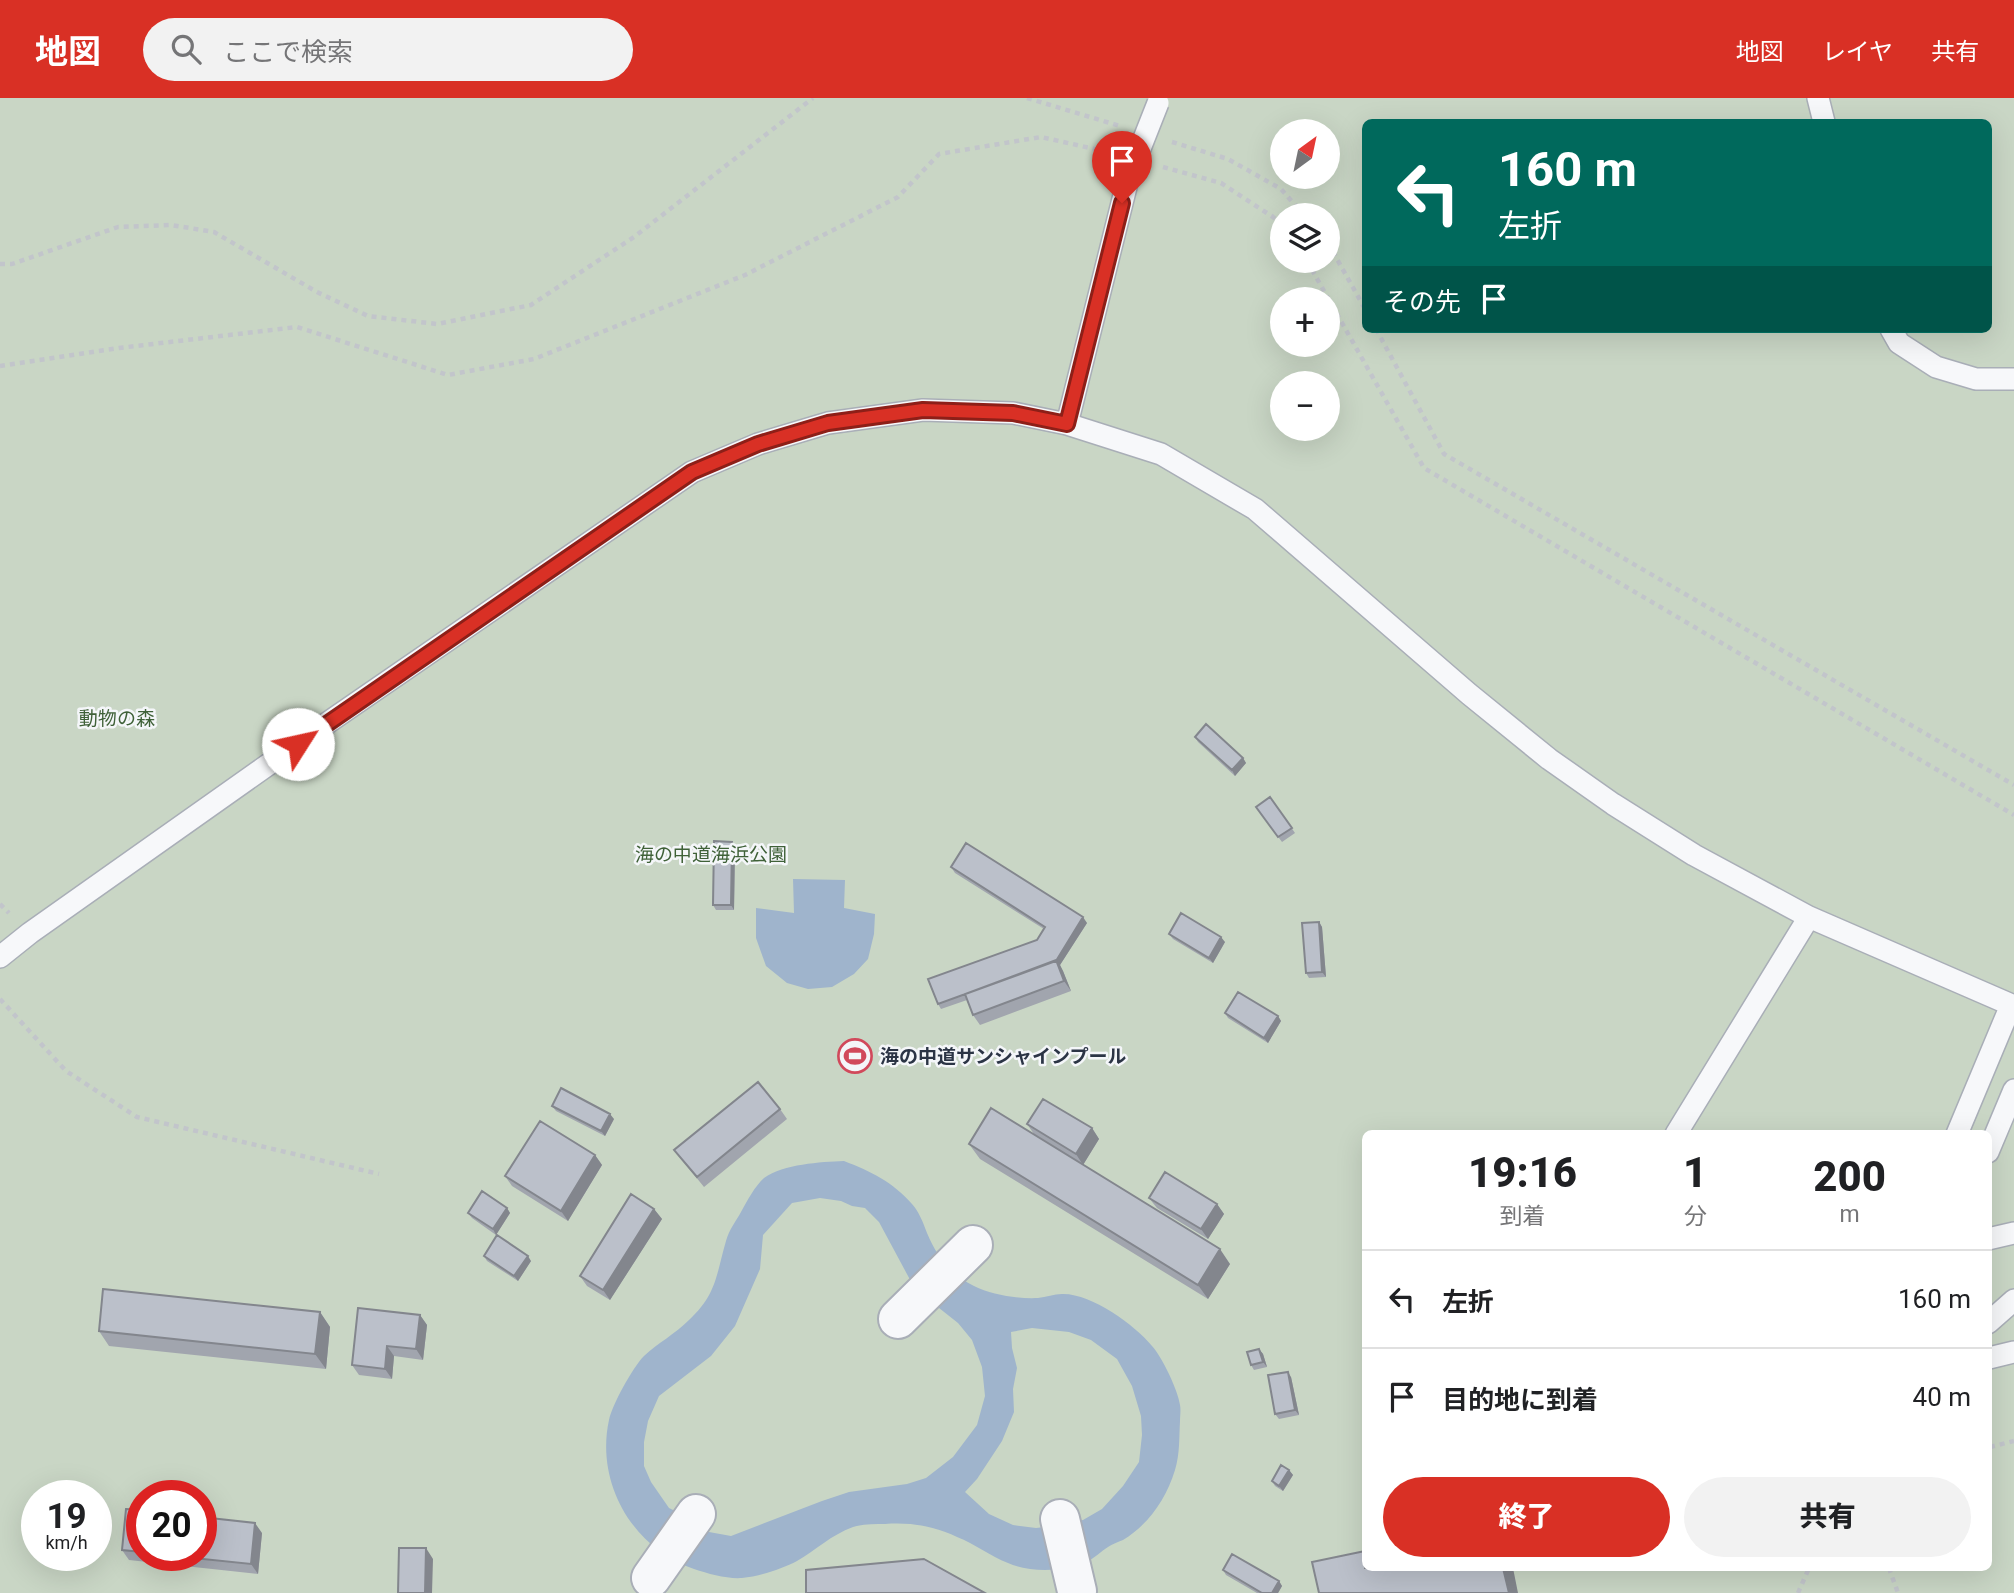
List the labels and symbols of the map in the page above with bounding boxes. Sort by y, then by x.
north arrow [1270,119,1340,189]
pin [1092,131,1152,203]
park label: 動物の森 [79,707,155,730]
position arrow [261,707,335,781]
park label: 海の中道海浜公園 [635,843,787,866]
sports icon: 海の中道サンシャインプール [836,1037,874,1075]
place label: 海の中道サンシャインプール [880,1045,1126,1068]
speed limit sign: 20 [126,1480,217,1571]

